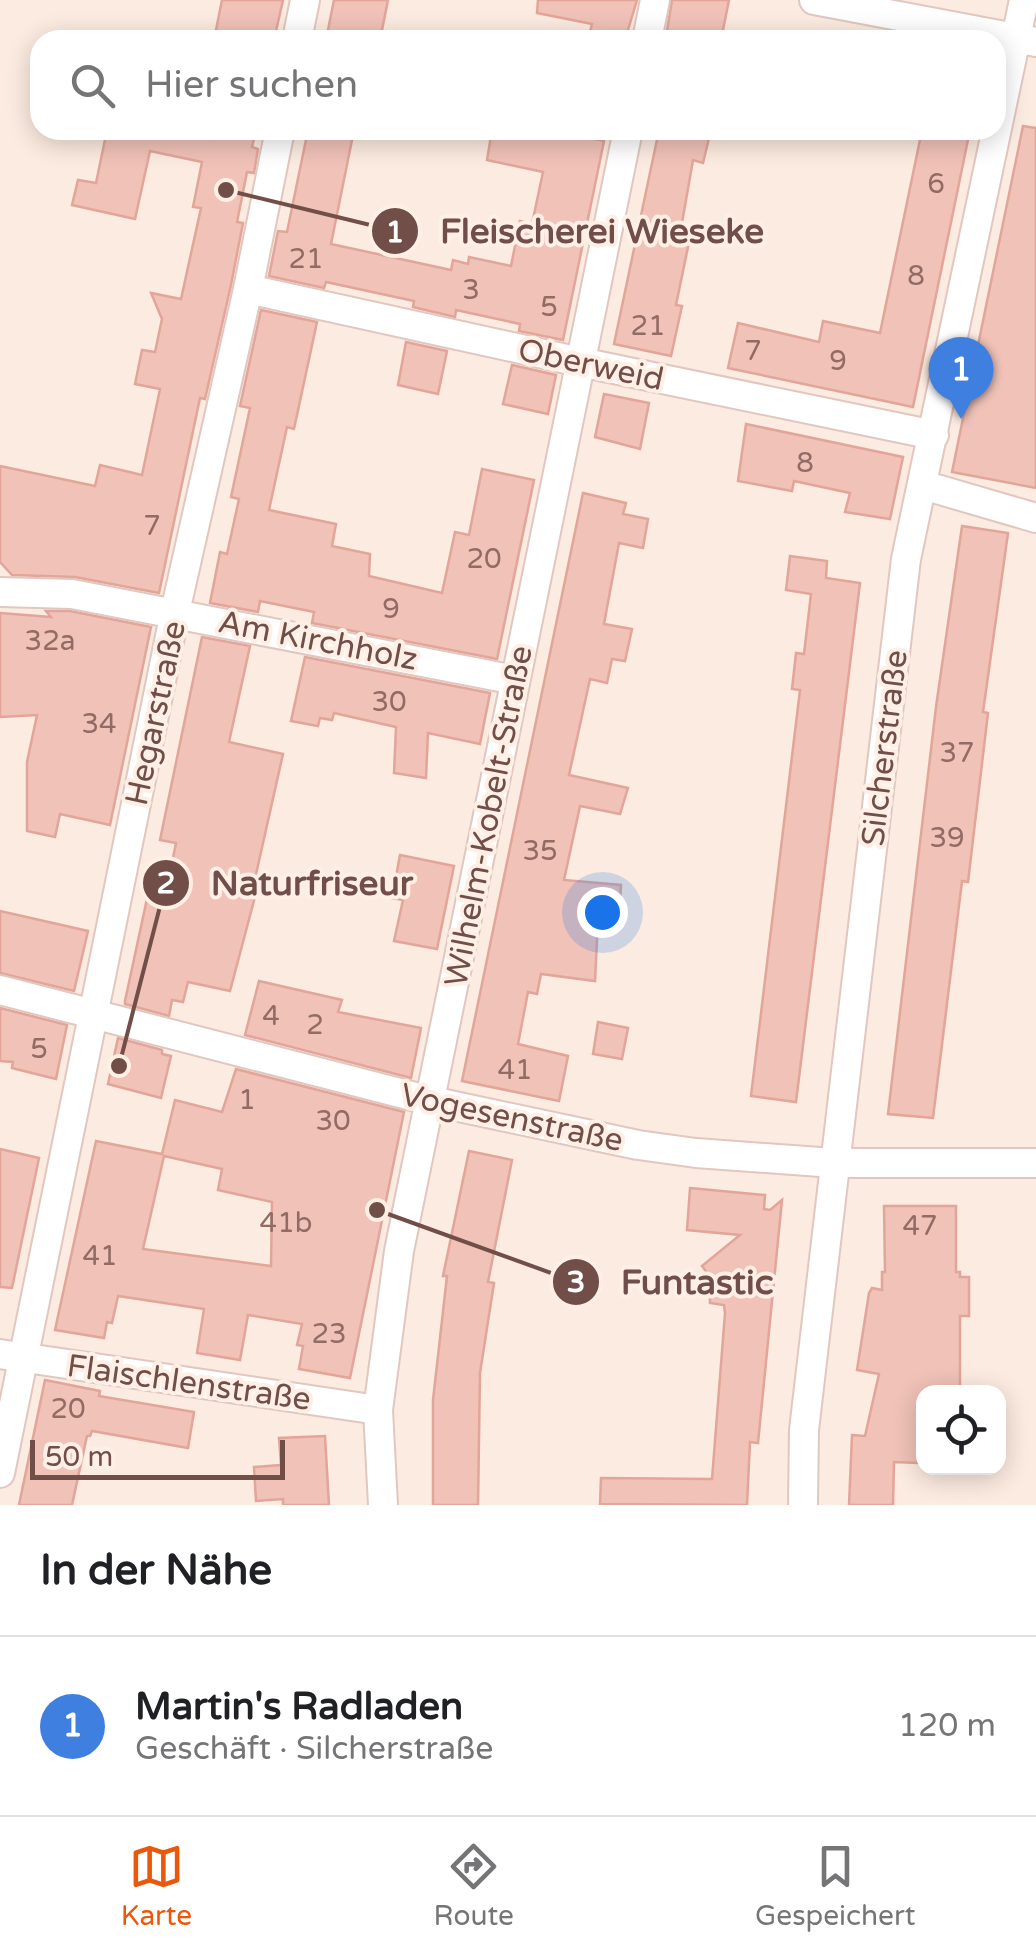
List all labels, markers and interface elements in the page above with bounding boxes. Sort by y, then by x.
search box [30,30,1006,140]
icon: search [65,58,120,113]
text: Hier suchen [145,62,358,108]
house number: 6 [927,167,945,201]
callout: Fleischerei Wieseke [370,199,784,264]
text: Fleischerei Wieseke [440,211,764,253]
text: 1 [386,214,404,251]
house number: 21 [288,242,324,276]
house number: 8 [907,259,925,293]
house number: 3 [462,273,480,307]
house number: 5 [540,290,558,324]
house number: 21 [630,309,666,343]
street label: Oberweid [515,331,667,399]
house number: 7 [744,334,762,368]
pin: 1 [928,336,994,419]
house number: 9 [829,344,847,378]
house number: 8 [796,446,814,480]
house number: 7 [143,509,161,543]
house number: 20 [466,542,502,576]
house number: 9 [382,592,400,626]
street label: Am Kirchholz [215,603,421,679]
street label: Hegarstraße [118,618,194,809]
house number: 32a [25,624,75,658]
street label: Wilhelm-Kobelt-Straße [437,642,541,990]
street label: Silcherstraße [854,648,916,848]
house number: 30 [371,685,407,719]
house number: 34 [81,707,117,741]
house number: 37 [939,736,975,770]
house number: 39 [929,821,965,855]
house number: 35 [522,834,558,868]
callout: Naturfriseur [141,850,433,915]
text: Naturfriseur [211,863,414,905]
text: 2 [157,865,175,902]
your location [577,887,628,938]
house number: 4 [262,999,280,1033]
house number: 2 [306,1008,324,1042]
house number: 5 [30,1032,48,1066]
house number: 41 [497,1053,533,1087]
street label: Vogesenstraße [397,1076,626,1160]
house number: 1 [238,1083,256,1117]
house number: 30 [315,1104,351,1138]
house number: 41b [260,1206,312,1240]
house number: 47 [902,1209,938,1243]
house number: 41 [82,1239,118,1273]
callout: Funtastic [551,1249,794,1314]
text: Funtastic [621,1262,773,1304]
text: 3 [567,1264,585,1301]
house number: 23 [311,1317,347,1351]
street label: Flaischlenstraße [64,1347,313,1419]
map controls [916,1385,1006,1475]
button: locate [916,1385,1006,1475]
house number: 20 [50,1392,86,1426]
scale bar [30,1435,285,1480]
text: 50 m [45,1440,113,1474]
text: In der Nähe [40,1545,272,1596]
text: Martin's Radladen [135,1684,463,1730]
text: 1 [62,1707,83,1745]
text: 120 m [898,1707,996,1745]
text: Geschäft · Silcherstraße [135,1730,493,1768]
tab: Karte [121,1839,192,1933]
tab: Route [433,1839,514,1933]
tab: Gespeichert [755,1839,915,1933]

